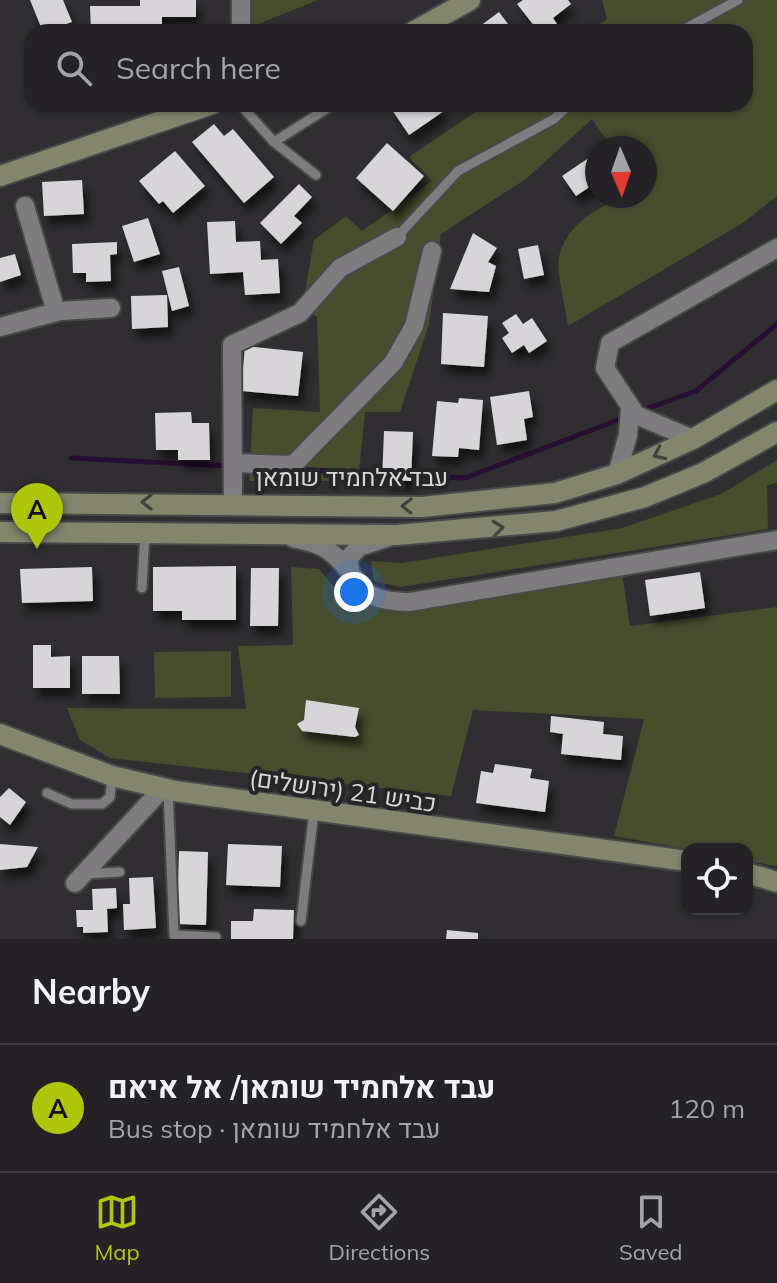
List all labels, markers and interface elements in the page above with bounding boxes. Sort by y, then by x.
search box [24,24,753,112]
icon: search [52,46,96,90]
text: Search here [116,49,281,87]
north arrow [585,136,657,208]
one-way arrow [653,444,668,460]
street label: עבד אלחמיד שומאן [256,462,448,492]
pin: A [11,483,63,549]
one-way arrow [140,494,153,511]
one-way arrow [400,498,413,515]
one-way arrow [492,519,505,536]
your location [334,572,374,612]
street label: כביש 21 (ירושלים) [248,762,438,818]
map controls [681,843,753,915]
button: locate [681,843,753,915]
text: Nearby [32,970,150,1013]
text: עבד אלחמיד שומאן/ אל איאם [108,1068,495,1106]
text: A [48,1092,68,1125]
text: 120 m [669,1092,745,1125]
text: Bus stop · עבד אלחמיד שומאן [108,1112,441,1145]
tab: Map [94,1190,140,1266]
tab: Directions [329,1190,430,1266]
tab: Saved [619,1190,683,1266]

